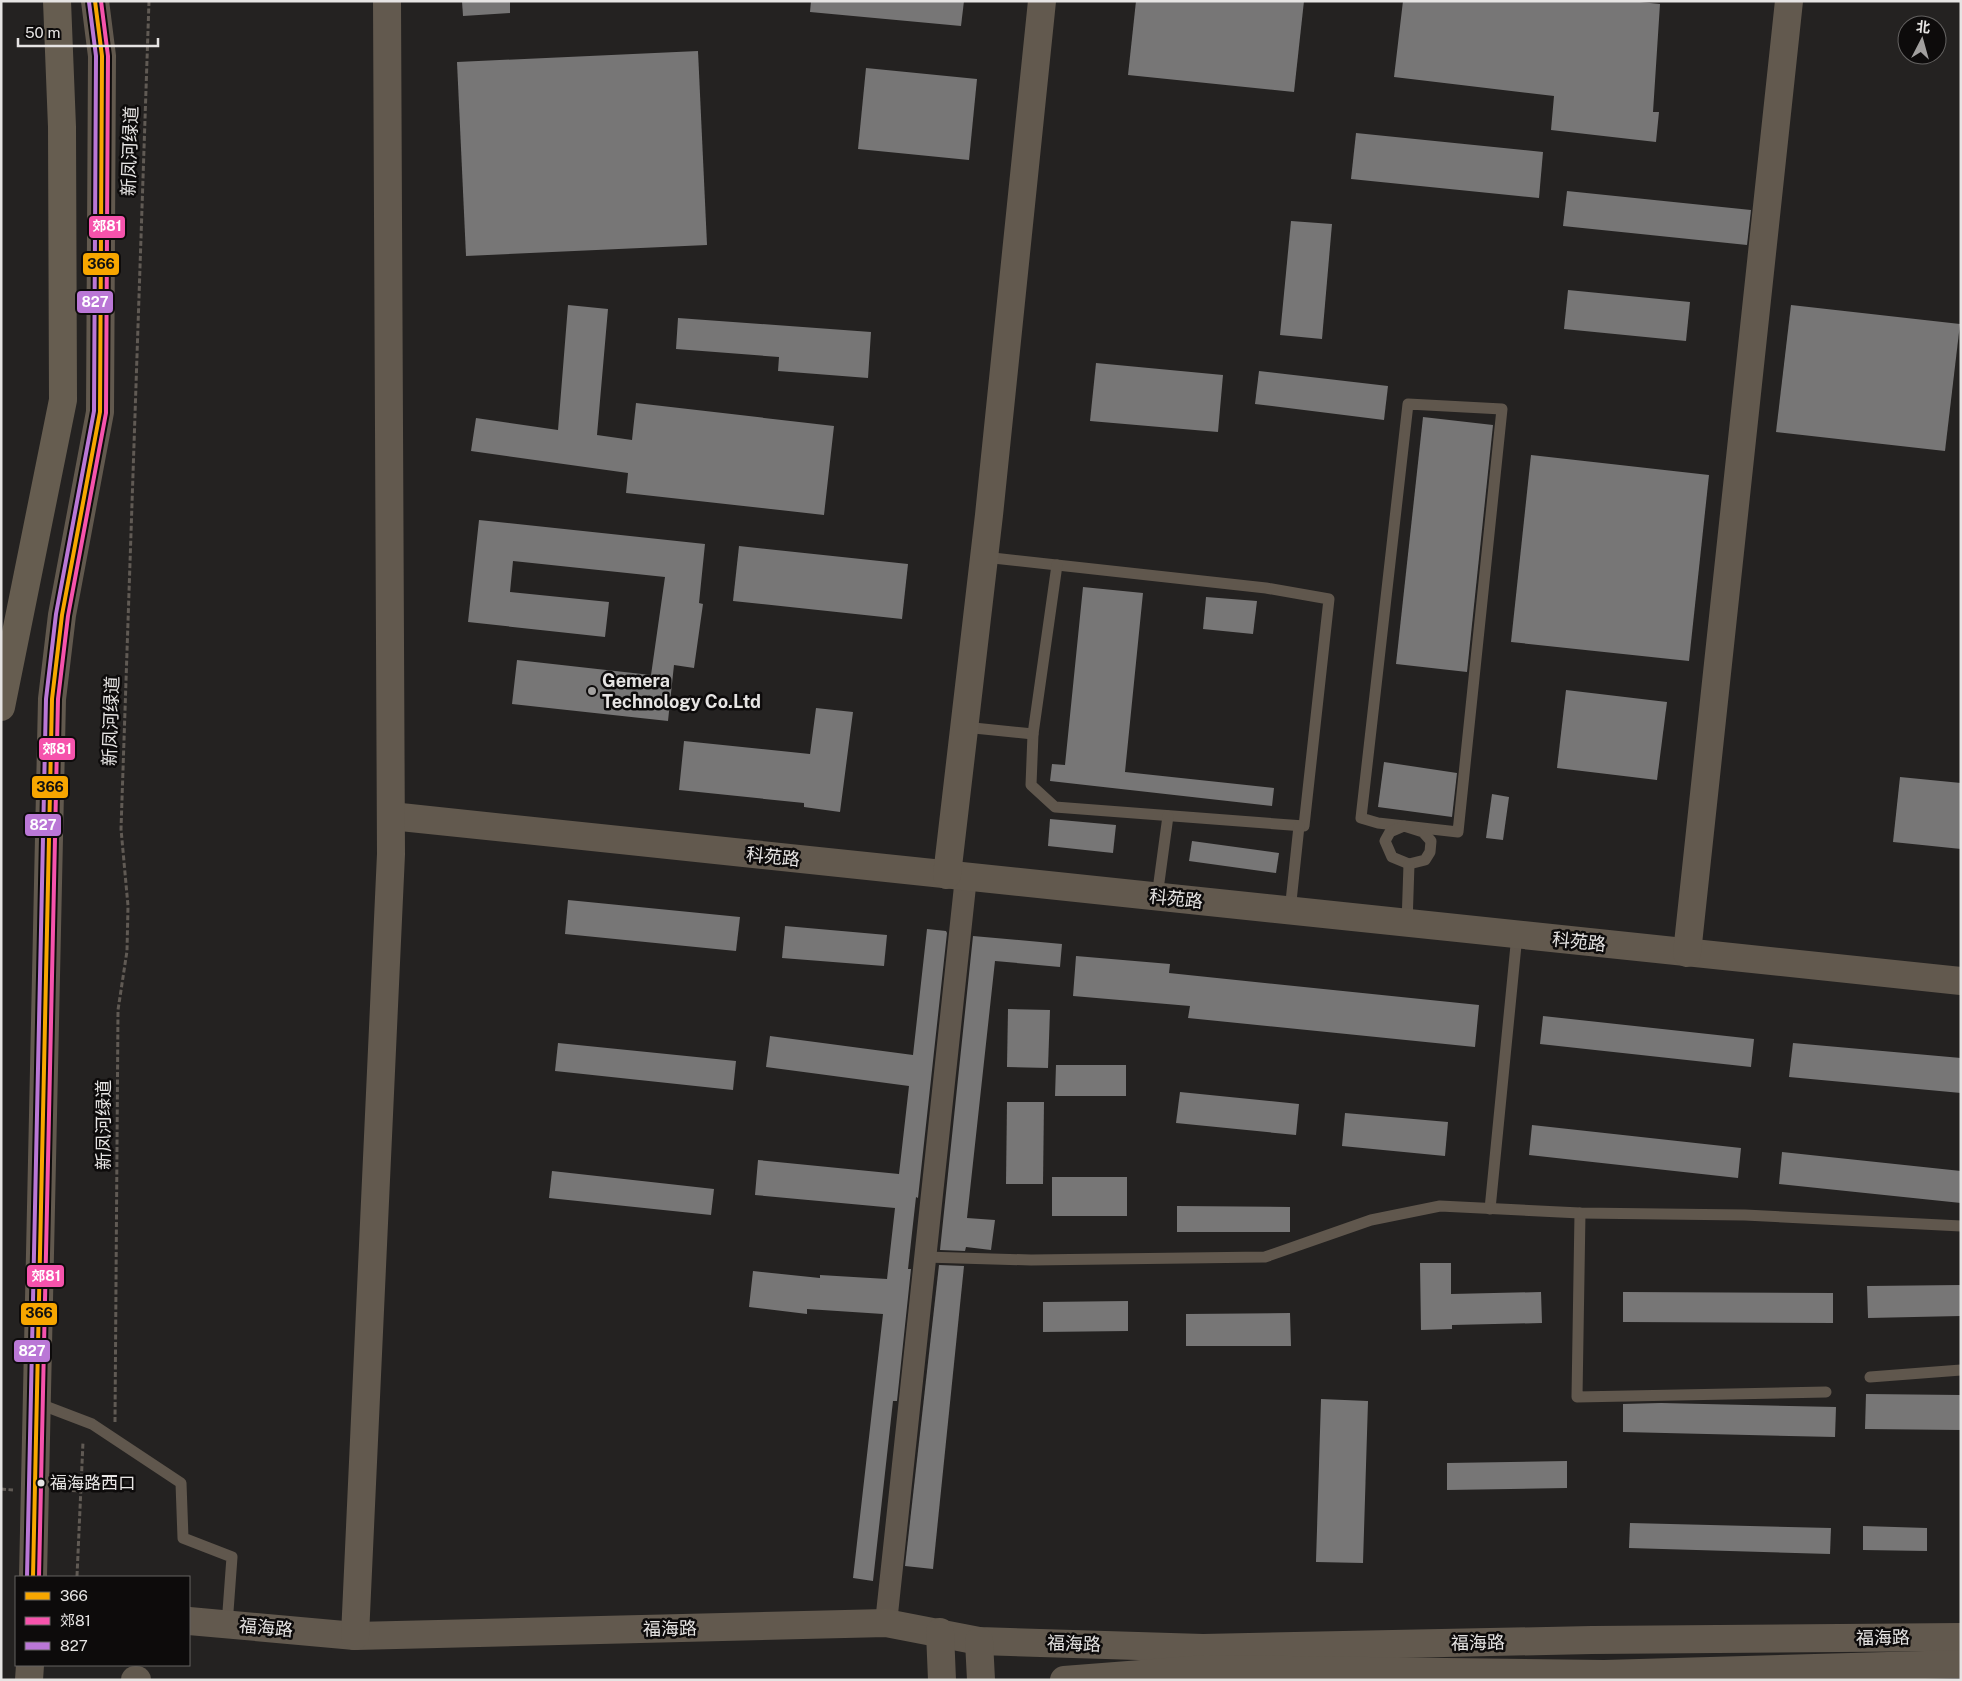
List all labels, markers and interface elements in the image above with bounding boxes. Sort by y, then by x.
scale bar [18,15,158,47]
north arrow [1897,15,1947,65]
text: 北 [1916,18,1931,36]
text: 50 m [25,24,60,41]
street label: 新凤河绿道 [117,106,142,196]
line badge: 郊81 [88,215,126,239]
text: 郊81 [92,218,122,234]
line badge: 366 [82,252,120,276]
text: 366 [87,256,115,272]
line badge: 827 [76,290,114,314]
text: 827 [81,294,109,310]
place label: Gemera Technology Co.Ltd [602,670,761,712]
street label: 新凤河绿道 [98,676,123,766]
marker: Gemera Technology Co.Ltd [586,685,598,697]
line badge: 郊81 [38,737,76,761]
text: 郊81 [42,741,72,757]
line badge: 366 [31,775,69,799]
text: 366 [36,779,64,795]
line badge: 827 [24,813,62,837]
text: 827 [29,817,57,833]
street label: 科苑路 [745,843,801,870]
street label: 科苑路 [1148,885,1204,912]
street label: 科苑路 [1551,928,1607,955]
street label: 新凤河绿道 [93,1080,114,1170]
line badge: 郊81 [26,1264,65,1288]
text: 郊81 [31,1268,61,1284]
line badge: 366 [20,1302,58,1326]
text: 366 [25,1305,53,1321]
line badge: 827 [13,1339,51,1363]
text: 827 [18,1343,46,1359]
place label: 福海路西口 [50,1473,135,1493]
marker: 福海路西口 [36,1478,46,1488]
legend [15,1576,190,1666]
text: 366 [60,1587,88,1604]
text: 郊81 [60,1612,91,1629]
street label: 福海路 [238,1615,294,1640]
street label: 福海路 [643,1618,697,1639]
street label: 福海路 [1856,1627,1910,1648]
street label: 福海路 [1047,1632,1101,1655]
street label: 福海路 [1451,1632,1505,1653]
text: 827 [60,1637,88,1654]

